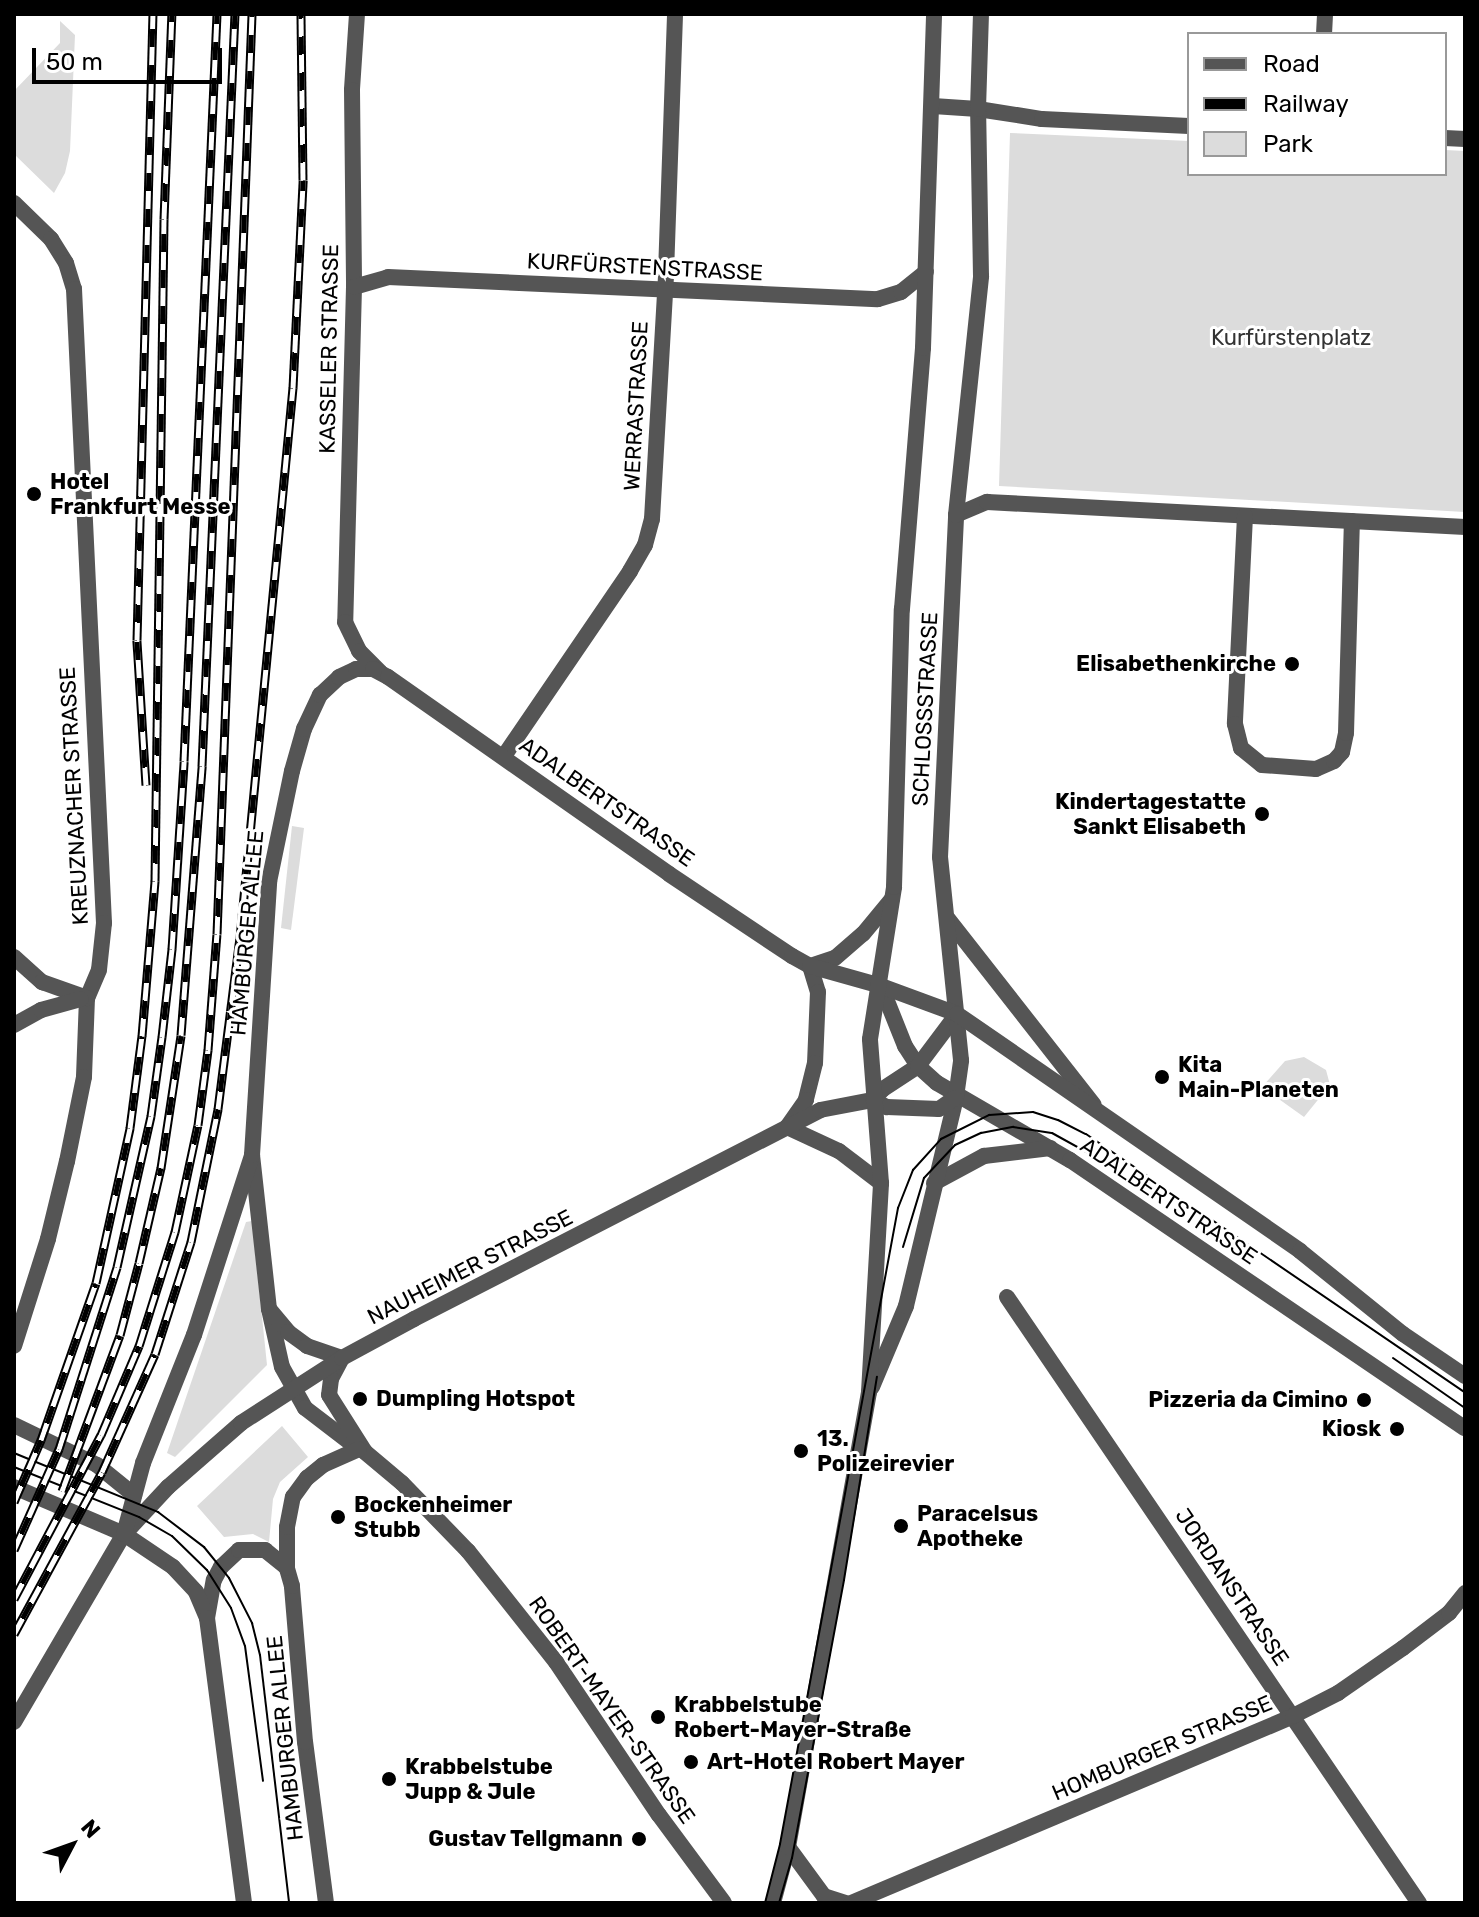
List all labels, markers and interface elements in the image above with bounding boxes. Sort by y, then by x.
scale bar [36,32,226,82]
legend [1187,32,1447,176]
text: 50 m [46,48,103,76]
text: Road [1263,50,1320,78]
text: Railway [1263,90,1349,118]
text: Park [1263,130,1313,158]
street label: KASSELER STRASSE [314,244,344,454]
street label: KURFÜRSTENSTRASSE [526,248,764,286]
street label: WERRASTRASSE [618,320,654,492]
park label: Kurfürstenplatz [1211,325,1371,351]
place label: Hotel Frankfurt Messe [50,468,231,520]
marker: Hotel Frankfurt Messe [25,485,43,503]
street label: SCHLOSSSTRASSE [907,611,943,807]
place label: Elisabethenkirche [1076,651,1276,677]
marker: Elisabethenkirche [1283,655,1301,673]
street label: KREUZNACHER STRASSE [54,666,94,926]
street label: ADALBERTSTRASSE [514,732,700,872]
place label: Kindertagestatte Sankt Elisabeth [1055,788,1246,840]
marker: Kindertagestatte Sankt Elisabeth [1253,805,1271,823]
street label: HAMBURGER ALLEE [225,829,269,1037]
place label: Kita Main-Planeten [1178,1051,1339,1102]
marker: Kita Main-Planeten [1153,1068,1171,1086]
street label: ADALBERTSTRASSE [1076,1132,1262,1270]
street label: NAUHEIMER STRASSE [363,1204,577,1330]
place label: Dumpling Hotspot [376,1386,575,1412]
place label: Pizzeria da Cimino [1148,1387,1348,1413]
marker: Dumpling Hotspot [351,1390,369,1408]
marker: Pizzeria da Cimino [1355,1391,1373,1409]
place label: Kiosk [1322,1416,1381,1442]
marker: Kiosk [1388,1420,1406,1438]
place label: 13. Polizeirevier [817,1425,954,1476]
marker: 13. Polizeirevier [792,1442,810,1460]
place label: Bockenheimer Stubb [354,1491,512,1542]
place label: Paracelsus Apotheke [917,1500,1038,1552]
street label: JORDANSTRASSE [1170,1503,1294,1671]
marker: Bockenheimer Stubb [329,1508,347,1526]
marker: Paracelsus Apotheke [892,1517,910,1535]
street label: ROBERT-MAYER-STRASSE [523,1591,701,1829]
street label: HAMBURGER ALLEE [261,1634,309,1842]
street label: HOMBURGER STRASSE [1048,1690,1276,1806]
place label: Krabbelstube Robert-Mayer-Straße [674,1691,911,1742]
marker: Krabbelstube Robert-Mayer-Straße [649,1708,667,1726]
place label: Art-Hotel Robert Mayer [707,1749,964,1775]
place label: Krabbelstube Jupp & Jule [405,1753,553,1804]
marker: Art-Hotel Robert Mayer [682,1753,700,1771]
marker: Krabbelstube Jupp & Jule [380,1770,398,1788]
north arrow [32,1805,112,1885]
text: N [75,1814,106,1844]
place label: Gustav Tellgmann [427,1826,623,1852]
marker: Gustav Tellgmann [630,1830,648,1848]

